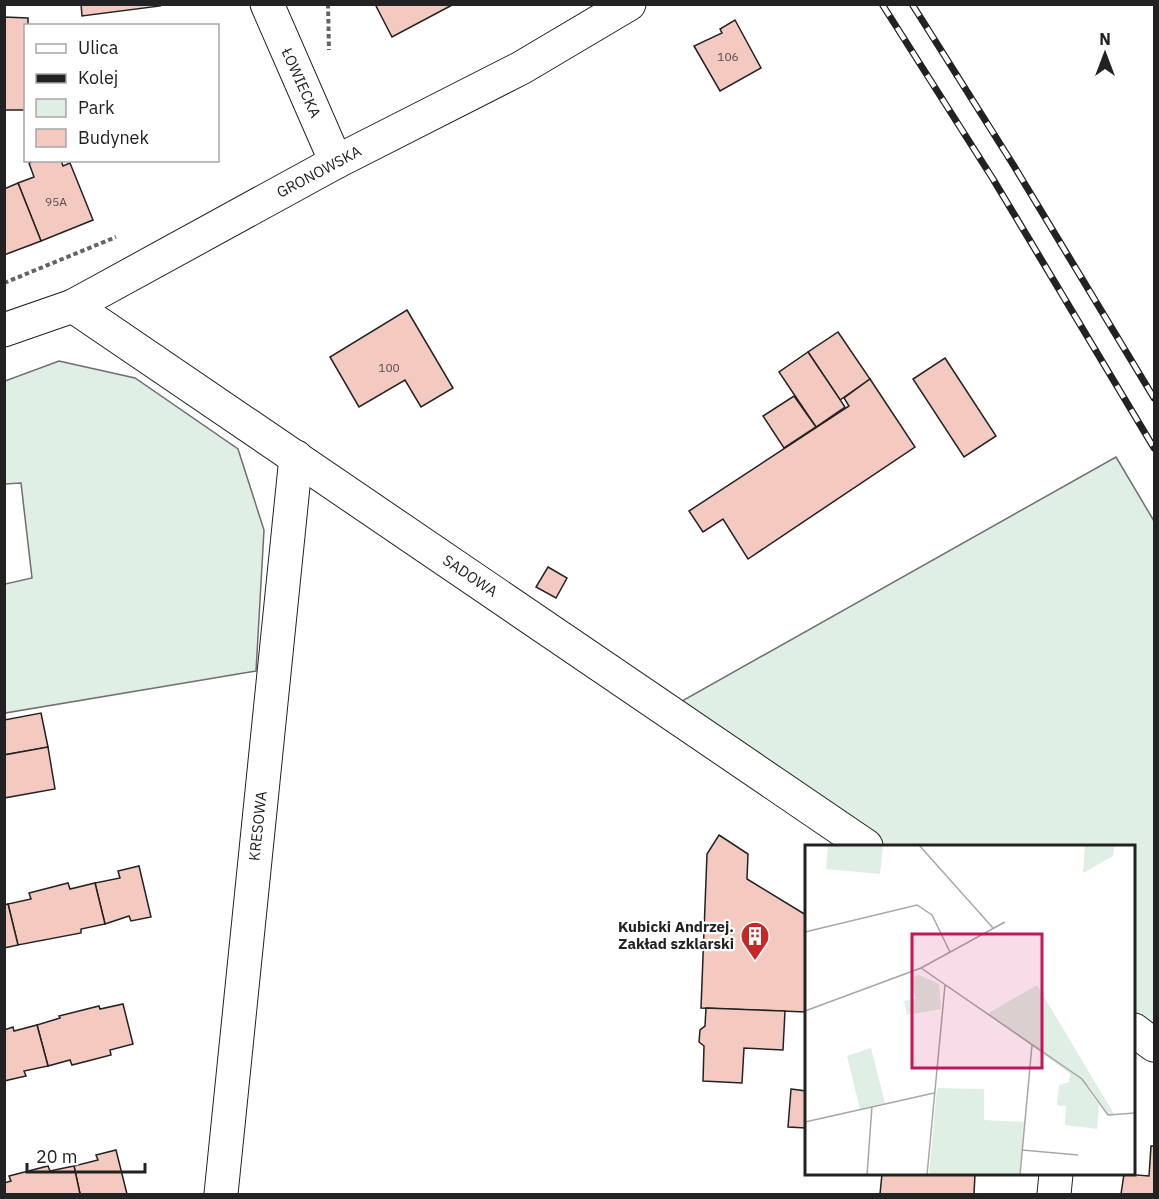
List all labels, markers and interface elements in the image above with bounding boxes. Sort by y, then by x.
legend [24,24,219,162]
north arrow [1075,24,1135,84]
text: N [1099,29,1111,49]
text: Ulica [78,36,119,59]
street label: ŁOWIECKA [277,44,325,121]
house number: 106 [717,49,739,64]
text: Kolej [78,66,118,89]
text: Park [78,96,115,119]
text: Budynek [78,126,150,149]
street label: GRONOWSKA [273,141,365,202]
house number: 95A [45,194,67,209]
house number: 100 [378,360,400,375]
street label: SADOWA [439,550,502,601]
street label: KRESOWA [244,790,271,862]
inset map [805,845,1135,1175]
place label: Kubicki Andrzej. Zakład szklarski [618,917,734,953]
building icon: Kubicki Andrzej. Zakład szklarski [739,920,771,962]
scale bar [27,1136,146,1174]
text: 20 m [36,1145,78,1168]

